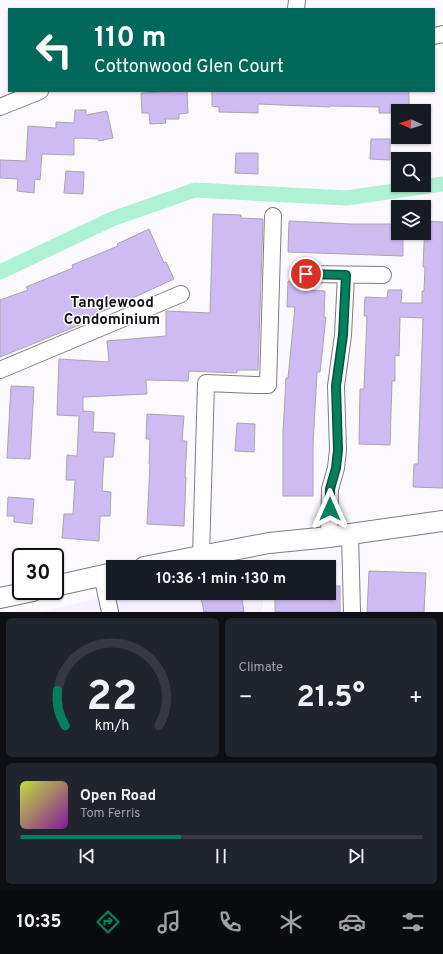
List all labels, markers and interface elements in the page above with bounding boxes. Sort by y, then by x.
text: 110 m [94,21,166,57]
icon: left [28,24,80,76]
text: Cottonwood Glen Court [94,56,284,79]
north arrow [391,104,431,144]
map controls [391,104,431,240]
button: search [391,152,431,192]
button: layers [391,200,431,240]
pin [289,257,323,291]
icon: arrive [295,263,317,285]
district label: Tanglewood Condominium [64,294,160,330]
position arrow [309,488,351,530]
speed limit sign: 30 [12,548,64,600]
text: 10:36 · 1 min · 130 m [156,570,286,589]
text: Climate [239,660,283,676]
text: 22 [87,671,138,724]
text: 21.5° [296,680,365,717]
text: − [239,685,253,712]
text: + [409,685,423,712]
text: km/h [95,716,130,734]
text: Open Road [80,787,156,806]
text: Tom Ferris [80,806,140,822]
icon: previous [76,845,98,867]
icon: pause [210,845,232,867]
icon: next [345,845,367,867]
icon: directions [94,908,122,936]
icon: music [155,908,183,936]
icon: phone [216,908,244,936]
icon: climate [277,908,305,936]
icon: car [338,908,366,936]
icon: filters [399,908,427,936]
text: 10:35 [16,911,62,934]

